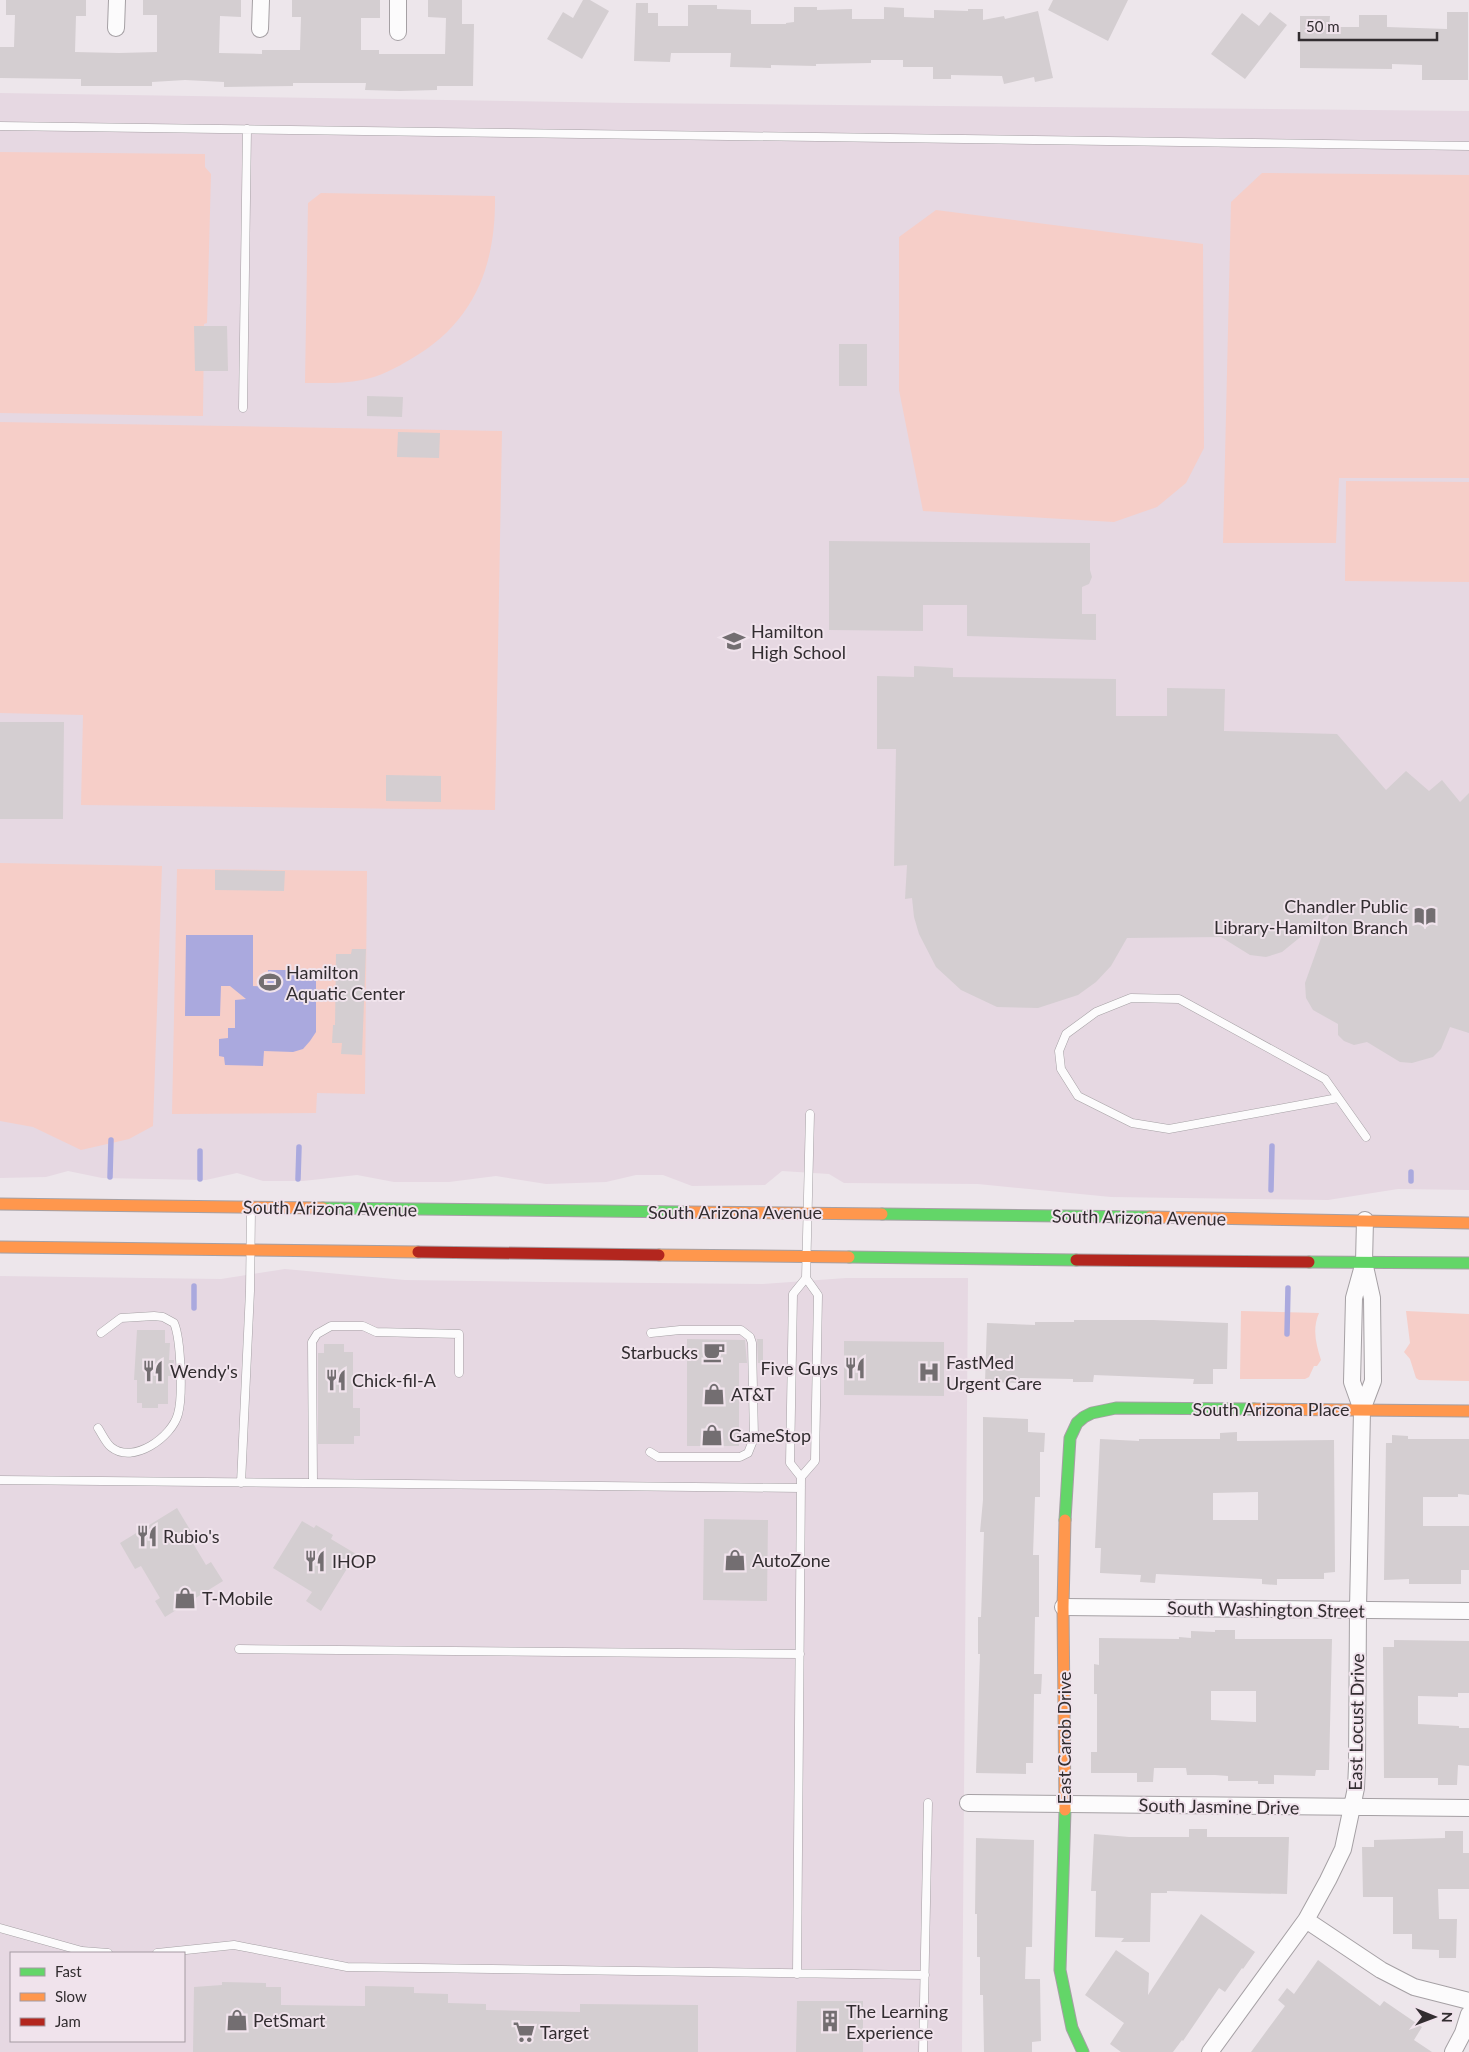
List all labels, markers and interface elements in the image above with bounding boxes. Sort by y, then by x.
scale bar [1299,10,1436,42]
text: 50 m [1306,17,1340,35]
place label: Hamilton High School [751,620,846,663]
school or university icon: Hamilton High School [721,628,747,654]
place label: Chandler Public Library-Hamilton Branch [1214,895,1408,938]
library icon: Chandler Public Library-Hamilton Branch [1412,903,1438,929]
place label: Hamilton Aquatic Center [286,961,405,1004]
sports icon: Hamilton Aquatic Center [257,969,283,995]
street label: South Arizona Avenue [243,1195,417,1221]
street label: South Arizona Avenue [648,1201,822,1223]
street label: South Arizona Avenue [1052,1204,1226,1230]
cafe icon: Starbucks [701,1339,727,1365]
place label: Starbucks [621,1341,698,1363]
place label: FastMed Urgent Care [946,1351,1042,1394]
restaurant icon: Five Guys [842,1355,868,1381]
place label: Five Guys [760,1357,838,1379]
restaurant icon: Wendy's [140,1358,166,1384]
hospital icon: FastMed Urgent Care [916,1359,942,1385]
place label: Wendy's [170,1360,238,1382]
restaurant icon: Chick-fil-A [323,1367,349,1393]
place label: Chick-fil-A [352,1369,437,1391]
shop icon: AT&T [701,1381,727,1407]
place label: AT&T [731,1383,775,1405]
street label: South Arizona Place [1192,1398,1350,1420]
shop icon: GameStop [699,1422,725,1448]
place label: GameStop [729,1424,811,1446]
restaurant icon: Rubio's [134,1523,160,1549]
place label: Rubio's [163,1525,220,1547]
shop icon: AutoZone [722,1547,748,1573]
restaurant icon: IHOP [302,1548,328,1574]
place label: AutoZone [752,1549,830,1571]
place label: IHOP [332,1550,376,1572]
shop icon: T-Mobile [172,1585,198,1611]
place label: T-Mobile [202,1587,273,1609]
street label: South Washington Street [1167,1596,1366,1622]
street label: East Locust Drive [1344,1653,1368,1791]
street label: East Carob Drive [1053,1671,1075,1805]
street label: South Jasmine Drive [1138,1794,1300,1818]
legend [10,1952,185,2042]
text: Fast [55,1962,82,1980]
text: Slow [55,1987,87,2005]
north arrow [1409,1992,1459,2042]
place label: The Learning Experience [846,2000,948,2043]
shop icon: PetSmart [224,2007,250,2033]
building icon: The Learning Experience [817,2008,843,2034]
place label: PetSmart [253,2009,326,2031]
text: Jam [55,2012,81,2030]
text: N [1439,2012,1456,2023]
supermarket icon: Target [511,2019,537,2045]
place label: Target [540,2021,590,2043]

